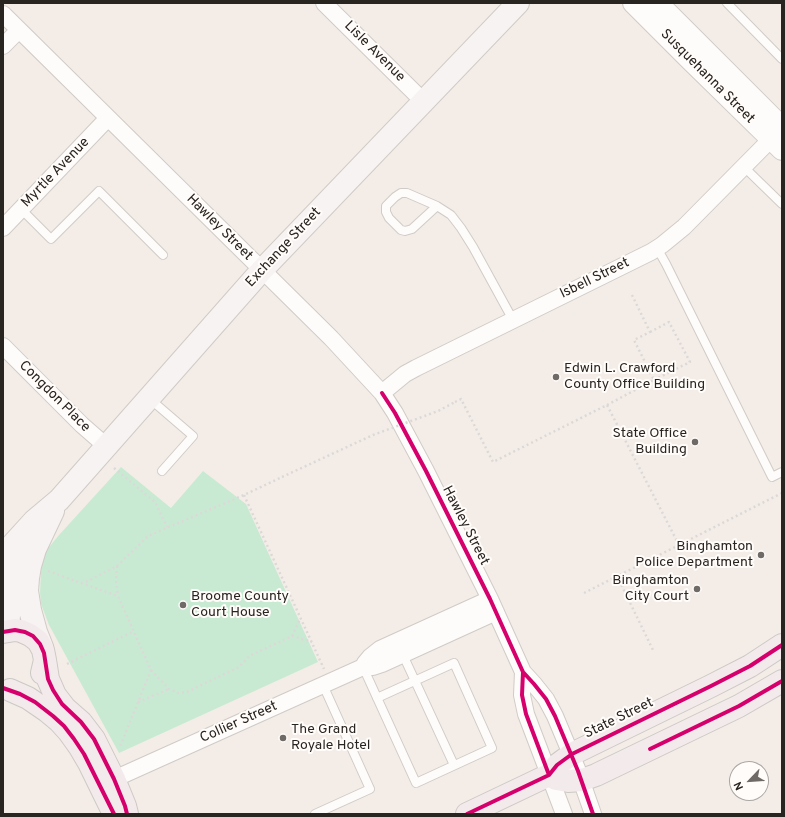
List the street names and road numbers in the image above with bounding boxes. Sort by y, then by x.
street label: Lisle Avenue [340,18,408,86]
street label: Susquehanna Street [656,26,758,128]
street label: Myrtle Avenue [18,135,94,211]
street label: Hawley Street [182,191,256,265]
street label: Exchange Street [243,205,325,291]
street label: Isbell Street [558,255,632,303]
street label: Congdon Place [15,358,93,436]
street label: Hawley Street [438,484,492,568]
street label: State Street [582,695,656,743]
street label: Collier Street [198,698,280,748]

